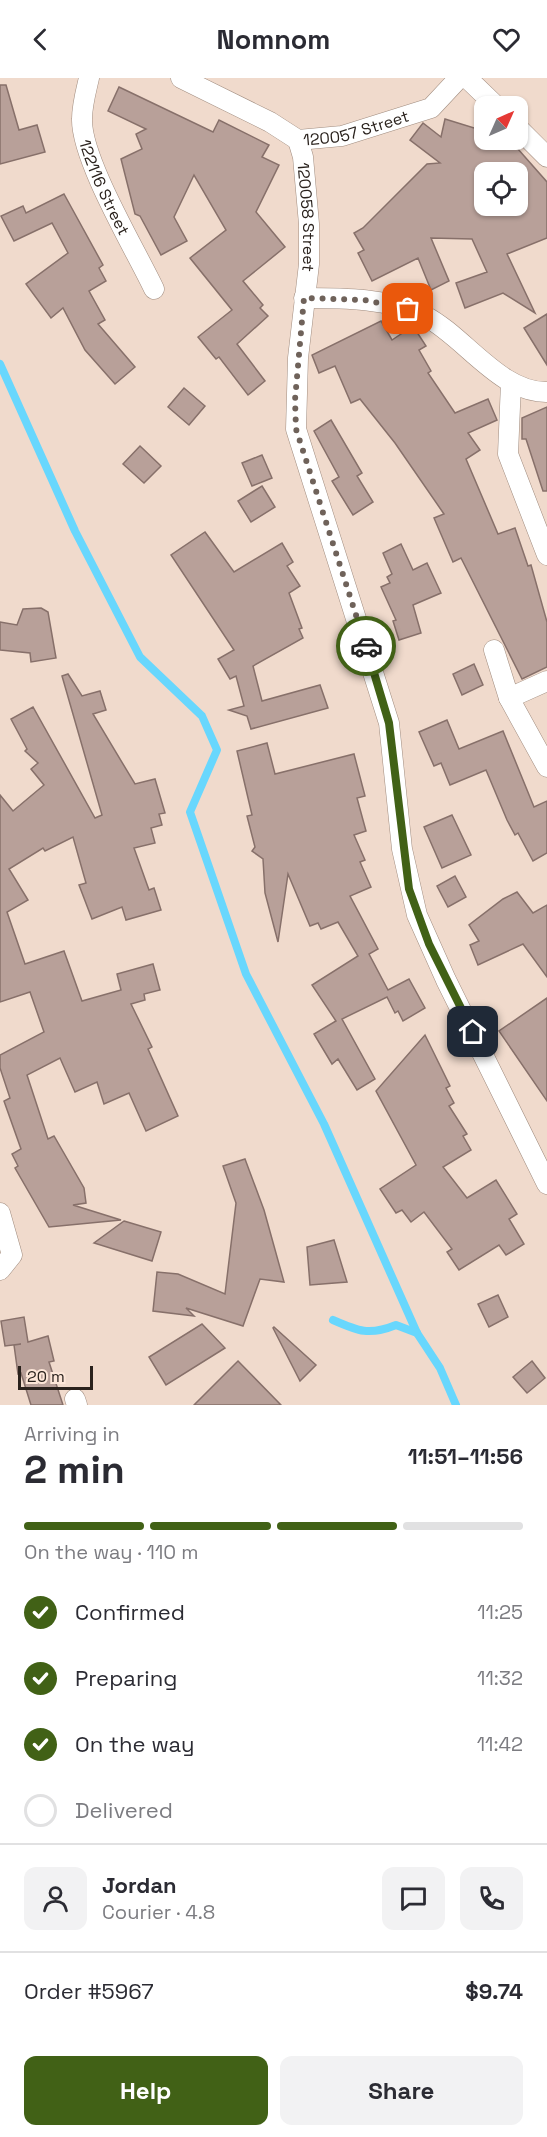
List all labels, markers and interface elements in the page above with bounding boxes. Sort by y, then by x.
text: Nomnom [217,22,330,57]
icon: back [24,23,57,56]
icon: heart [490,23,523,56]
north arrow [474,96,528,150]
map controls [474,96,528,216]
street label: 120057 Street [302,106,412,150]
street label: 122116 Street [74,137,134,239]
street label: 120058 Street [293,162,319,273]
button: locate [474,162,528,216]
pin [382,283,433,334]
icon: bag [391,292,424,325]
courier [336,616,396,676]
icon: car [350,630,383,663]
pin [447,1006,498,1057]
icon: home [456,1015,489,1048]
scale bar [18,1363,93,1390]
text: 20 m [27,1366,65,1387]
text: Arriving in [24,1421,120,1447]
text: 11:51–11:56 [408,1442,523,1470]
text: 2 min [24,1445,125,1494]
text: On the way · 110 m [24,1539,198,1565]
icon: check [24,1596,57,1629]
text: Confirmed [75,1598,185,1626]
text: 11:25 [477,1599,523,1625]
icon: check [24,1662,57,1695]
text: Preparing [75,1664,177,1692]
text: 11:32 [477,1665,523,1691]
icon: check [24,1728,57,1761]
text: On the way [75,1730,194,1758]
text: 11:42 [477,1731,523,1757]
text: Delivered [75,1796,173,1824]
button: person [24,1867,87,1930]
button: chat [382,1867,445,1930]
button: phone [460,1867,523,1930]
text: Jordan [102,1871,177,1899]
text: Courier · 4.8 [102,1899,215,1925]
text: Order #5967 [24,1977,154,2005]
text: $9.74 [465,1977,523,2005]
button: Help [24,2056,268,2125]
button: Share [280,2056,523,2125]

